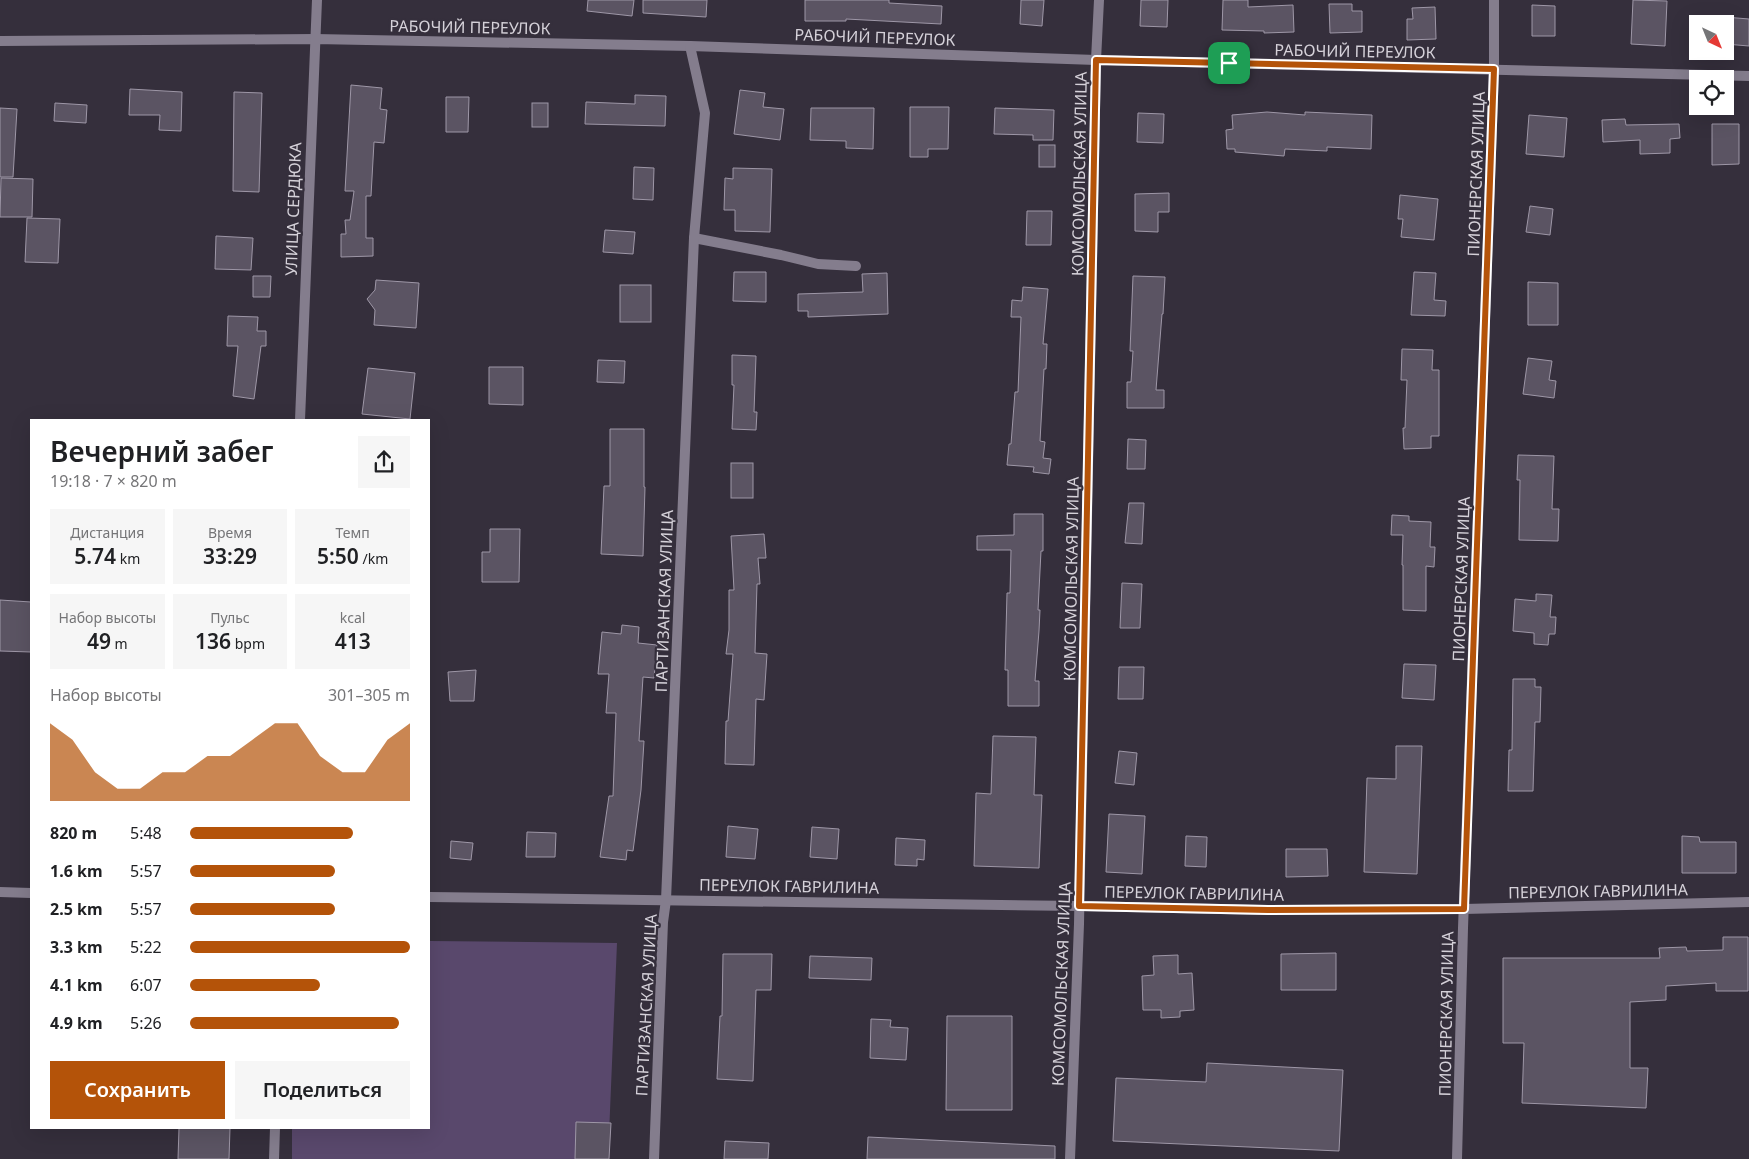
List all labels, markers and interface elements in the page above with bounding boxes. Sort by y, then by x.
street label: РАБОЧИЙ ПЕРЕУЛОК [389,15,551,39]
north arrow [1689,15,1734,60]
map controls [1689,15,1734,115]
street label: РАБОЧИЙ ПЕРЕУЛОК [794,23,956,51]
street label: РАБОЧИЙ ПЕРЕУЛОК [1274,39,1436,63]
pin [1208,42,1250,84]
icon: arrive [1215,49,1243,77]
button: locate [1689,70,1734,115]
street label: КОМСОМОЛЬСКАЯ УЛИЦА [1066,71,1092,276]
street label: ПИОНЕРСКАЯ УЛИЦА [1462,90,1490,257]
street label: УЛИЦА СЕРДЮКА [280,141,306,276]
text: Вечерний забег [50,432,273,470]
button: share [358,436,410,488]
text: 19:18 · 7 × 820 m [50,470,177,492]
street label: КОМСОМОЛЬСКАЯ УЛИЦА [1058,476,1084,681]
street label: ПИОНЕРСКАЯ УЛИЦА [1447,495,1475,662]
street label: ПАРТИЗАНСКАЯ УЛИЦА [650,509,678,693]
text: Дистанция [70,523,144,542]
text: Время [208,523,252,542]
text: Темп [336,523,370,542]
text: 5.74 [74,542,116,570]
text: 33:29 [203,542,257,570]
text: 5:50 [317,542,359,570]
text: km [116,549,140,568]
text: /km [359,549,388,568]
text: Набор высоты [59,608,156,627]
text: Пульс [210,608,250,627]
text: kcal [340,608,365,627]
text: 49 [87,627,111,655]
text: 136 [195,627,231,655]
text: 413 [335,627,371,655]
text: m [111,634,128,653]
text: bpm [231,634,265,653]
text: Набор высоты [50,684,162,706]
text: 301–305 m [328,684,410,706]
text: 820 m [50,822,97,844]
text: 5:48 [130,822,162,844]
text: 1.6 km [50,860,102,882]
text: 5:57 [130,860,162,882]
street label: ПЕРЕУЛОК ГАВРИЛИНА [699,873,880,899]
street label: ПЕРЕУЛОК ГАВРИЛИНА [1508,878,1689,904]
street label: ПЕРЕУЛОК ГАВРИЛИНА [1104,880,1285,906]
street label: КОМСОМОЛЬСКАЯ УЛИЦА [1046,881,1076,1087]
text: 2.5 km [50,898,102,920]
text: 5:57 [130,898,162,920]
street label: ПАРТИЗАНСКАЯ УЛИЦА [630,913,662,1097]
street label: ПИОНЕРСКАЯ УЛИЦА [1434,931,1458,1097]
text: 3.3 km [50,936,102,958]
text: 5:22 [130,936,162,958]
text: 4.1 km [50,974,102,996]
text: 6:07 [130,974,162,996]
text: 4.9 km [50,1012,102,1034]
text: 5:26 [130,1012,162,1034]
button: Сохранить [50,1061,225,1119]
button: Поделиться [235,1061,410,1119]

